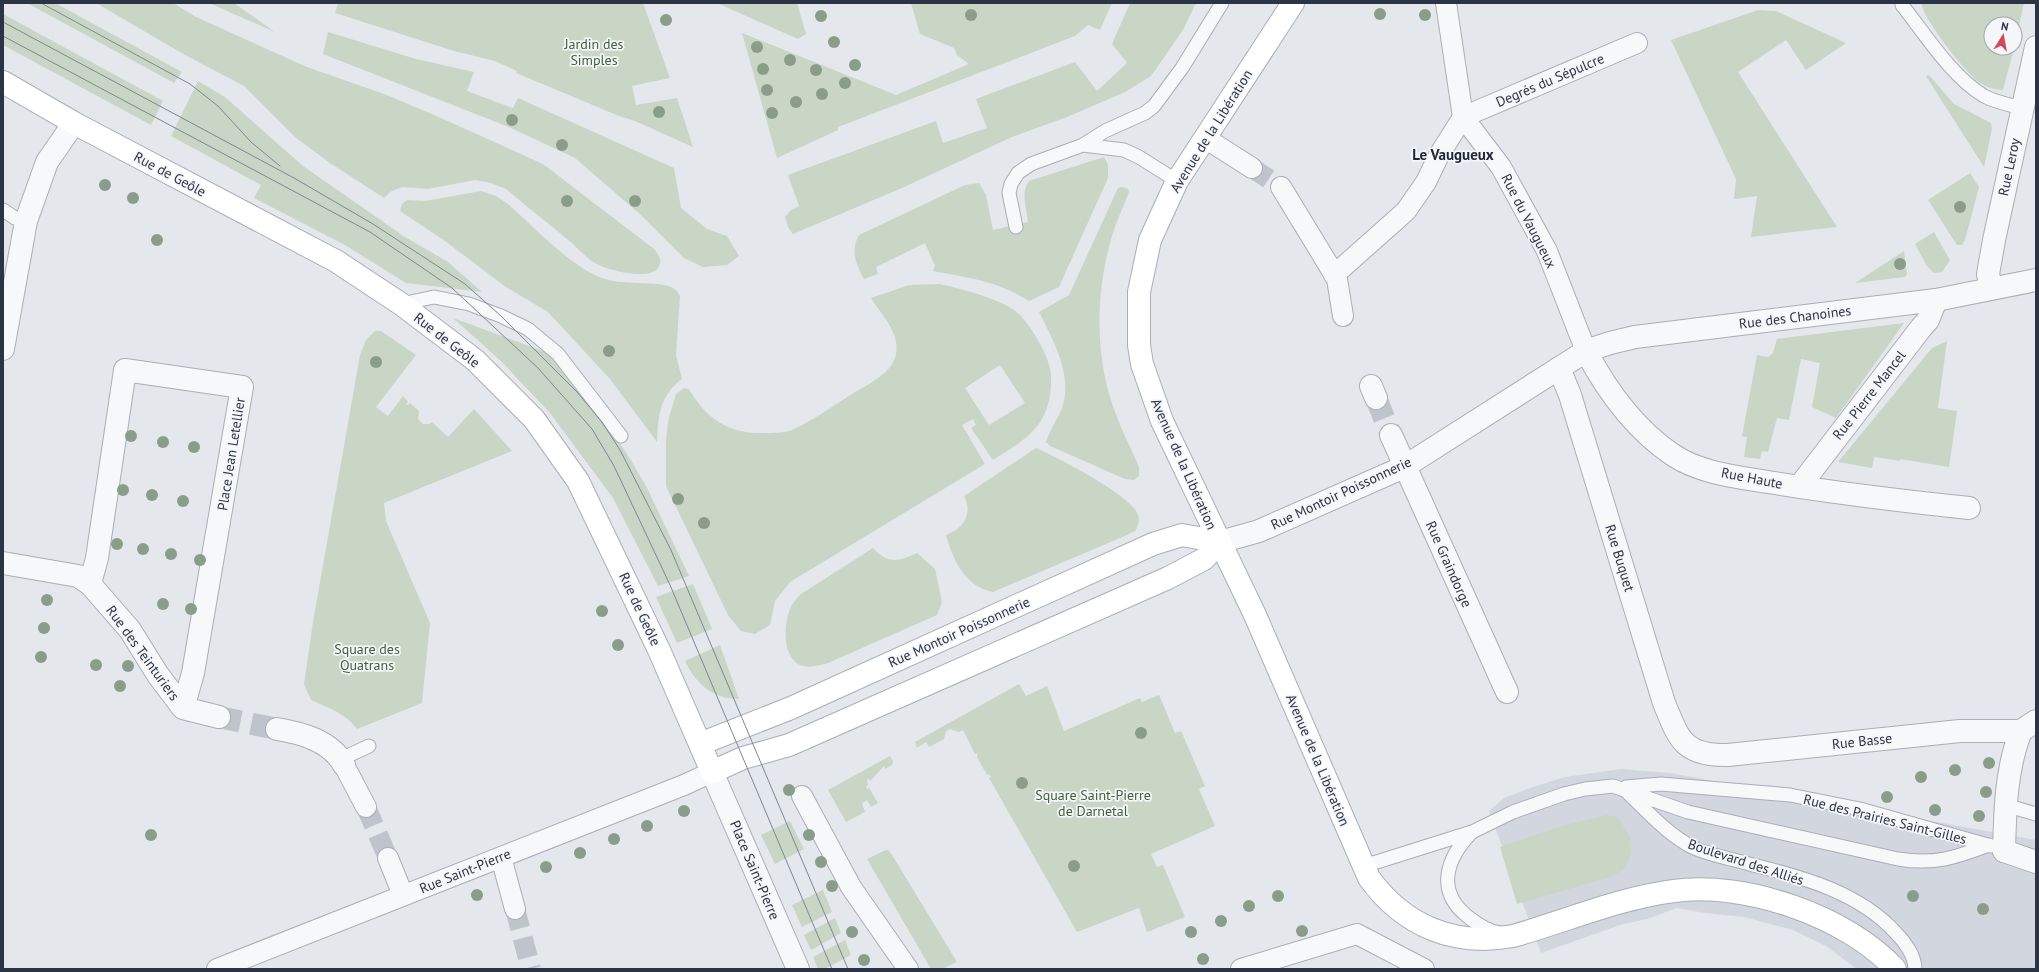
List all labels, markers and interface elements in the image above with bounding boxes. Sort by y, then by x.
north arrow [1983,16,2023,56]
text: N [2000,19,2010,34]
park label: Jardin des Simples [564,35,624,69]
street label: Degrés du Sépulcre [1493,49,1607,111]
street label: Avenue de la Libération [1166,66,1256,196]
street label: Rue Leroy [1994,136,2024,198]
district label: Le Vaugueux [1412,145,1494,164]
street label: Rue de Geôle [131,147,209,201]
street label: Rue du Vaugueux [1497,171,1561,271]
street label: Rue des Chanoines [1738,301,1852,333]
street label: Rue de Geôle [410,309,484,371]
street label: Rue Pierre Mancel [1829,347,1909,443]
street label: Place Jean Letellier [213,396,249,512]
street label: Avenue de la Libération [1147,396,1221,532]
street label: Rue Montoir Poissonnerie [1268,452,1414,534]
street label: Rue Haute [1720,463,1784,493]
street label: Rue Graindorge [1422,518,1476,610]
street label: Rue Buquet [1601,522,1639,594]
street label: Rue de Geôle [615,569,665,649]
street label: Rue Montoir Poissonnerie [885,593,1033,671]
street label: Rue des Teinturiers [102,602,184,704]
park label: Square des Quatrans [334,640,400,674]
street label: Avenue de la Libération [1282,691,1354,829]
street label: Rue Basse [1831,729,1893,753]
park label: Square Saint-Pierre de Darnetal [1035,786,1151,820]
street label: Rue des Prairies Saint-Gilles [1802,790,1969,848]
street label: Place Saint-Pierre [726,818,784,922]
street label: Boulevard des Alliés [1686,835,1806,889]
street label: Rue Saint-Pierre [417,844,513,898]

